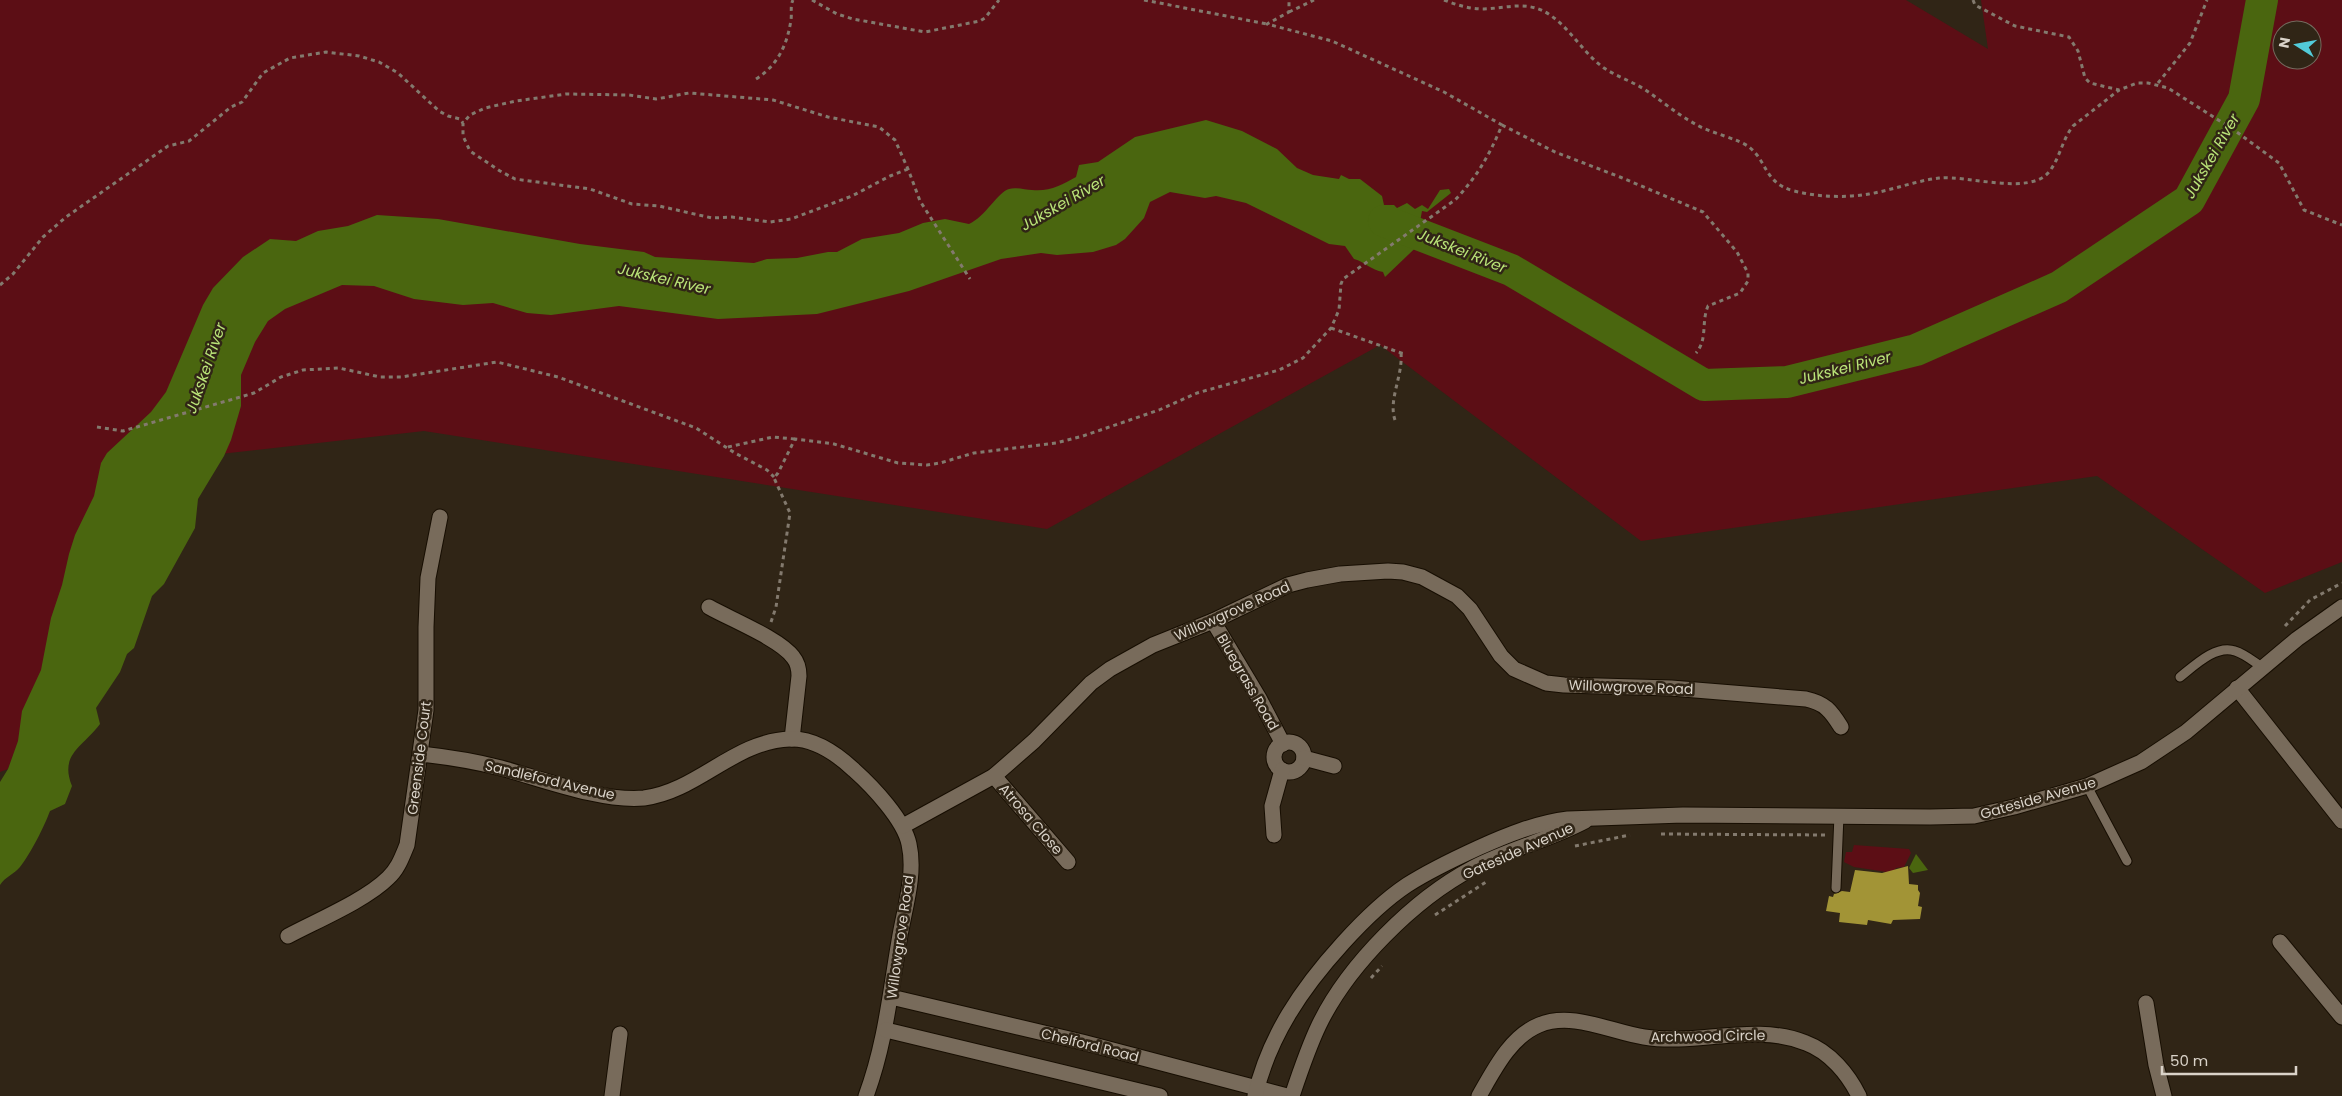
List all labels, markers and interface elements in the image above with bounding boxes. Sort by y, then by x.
north arrow [2272,20,2322,70]
text: N [2273,35,2295,50]
water label: Jukskei River [2179,109,2244,202]
water label: Jukskei River [1017,170,1109,235]
water label: Jukskei River [1414,223,1510,278]
water label: Jukskei River [616,258,713,299]
water label: Jukskei River [180,319,231,416]
water label: Jukskei River [1797,346,1894,389]
street label: Willowgrove Road [1171,576,1293,646]
street label: Bluegrass Road [1212,630,1284,734]
street label: Willowgrove Road [1568,675,1694,699]
street label: Greenside Court [402,700,436,816]
street label: Sandleford Avenue [483,755,617,805]
street label: Gateside Avenue [1978,772,2098,824]
street label: Atrosa Close [994,779,1068,859]
street label: Gateside Avenue [1459,817,1577,884]
street label: Willowgrove Road [881,874,919,1000]
street label: Chelford Road [1039,1023,1141,1067]
street label: Archwood Circle [1650,1025,1766,1047]
scale bar [2162,1044,2296,1076]
text: 50 m [2170,1050,2208,1071]

